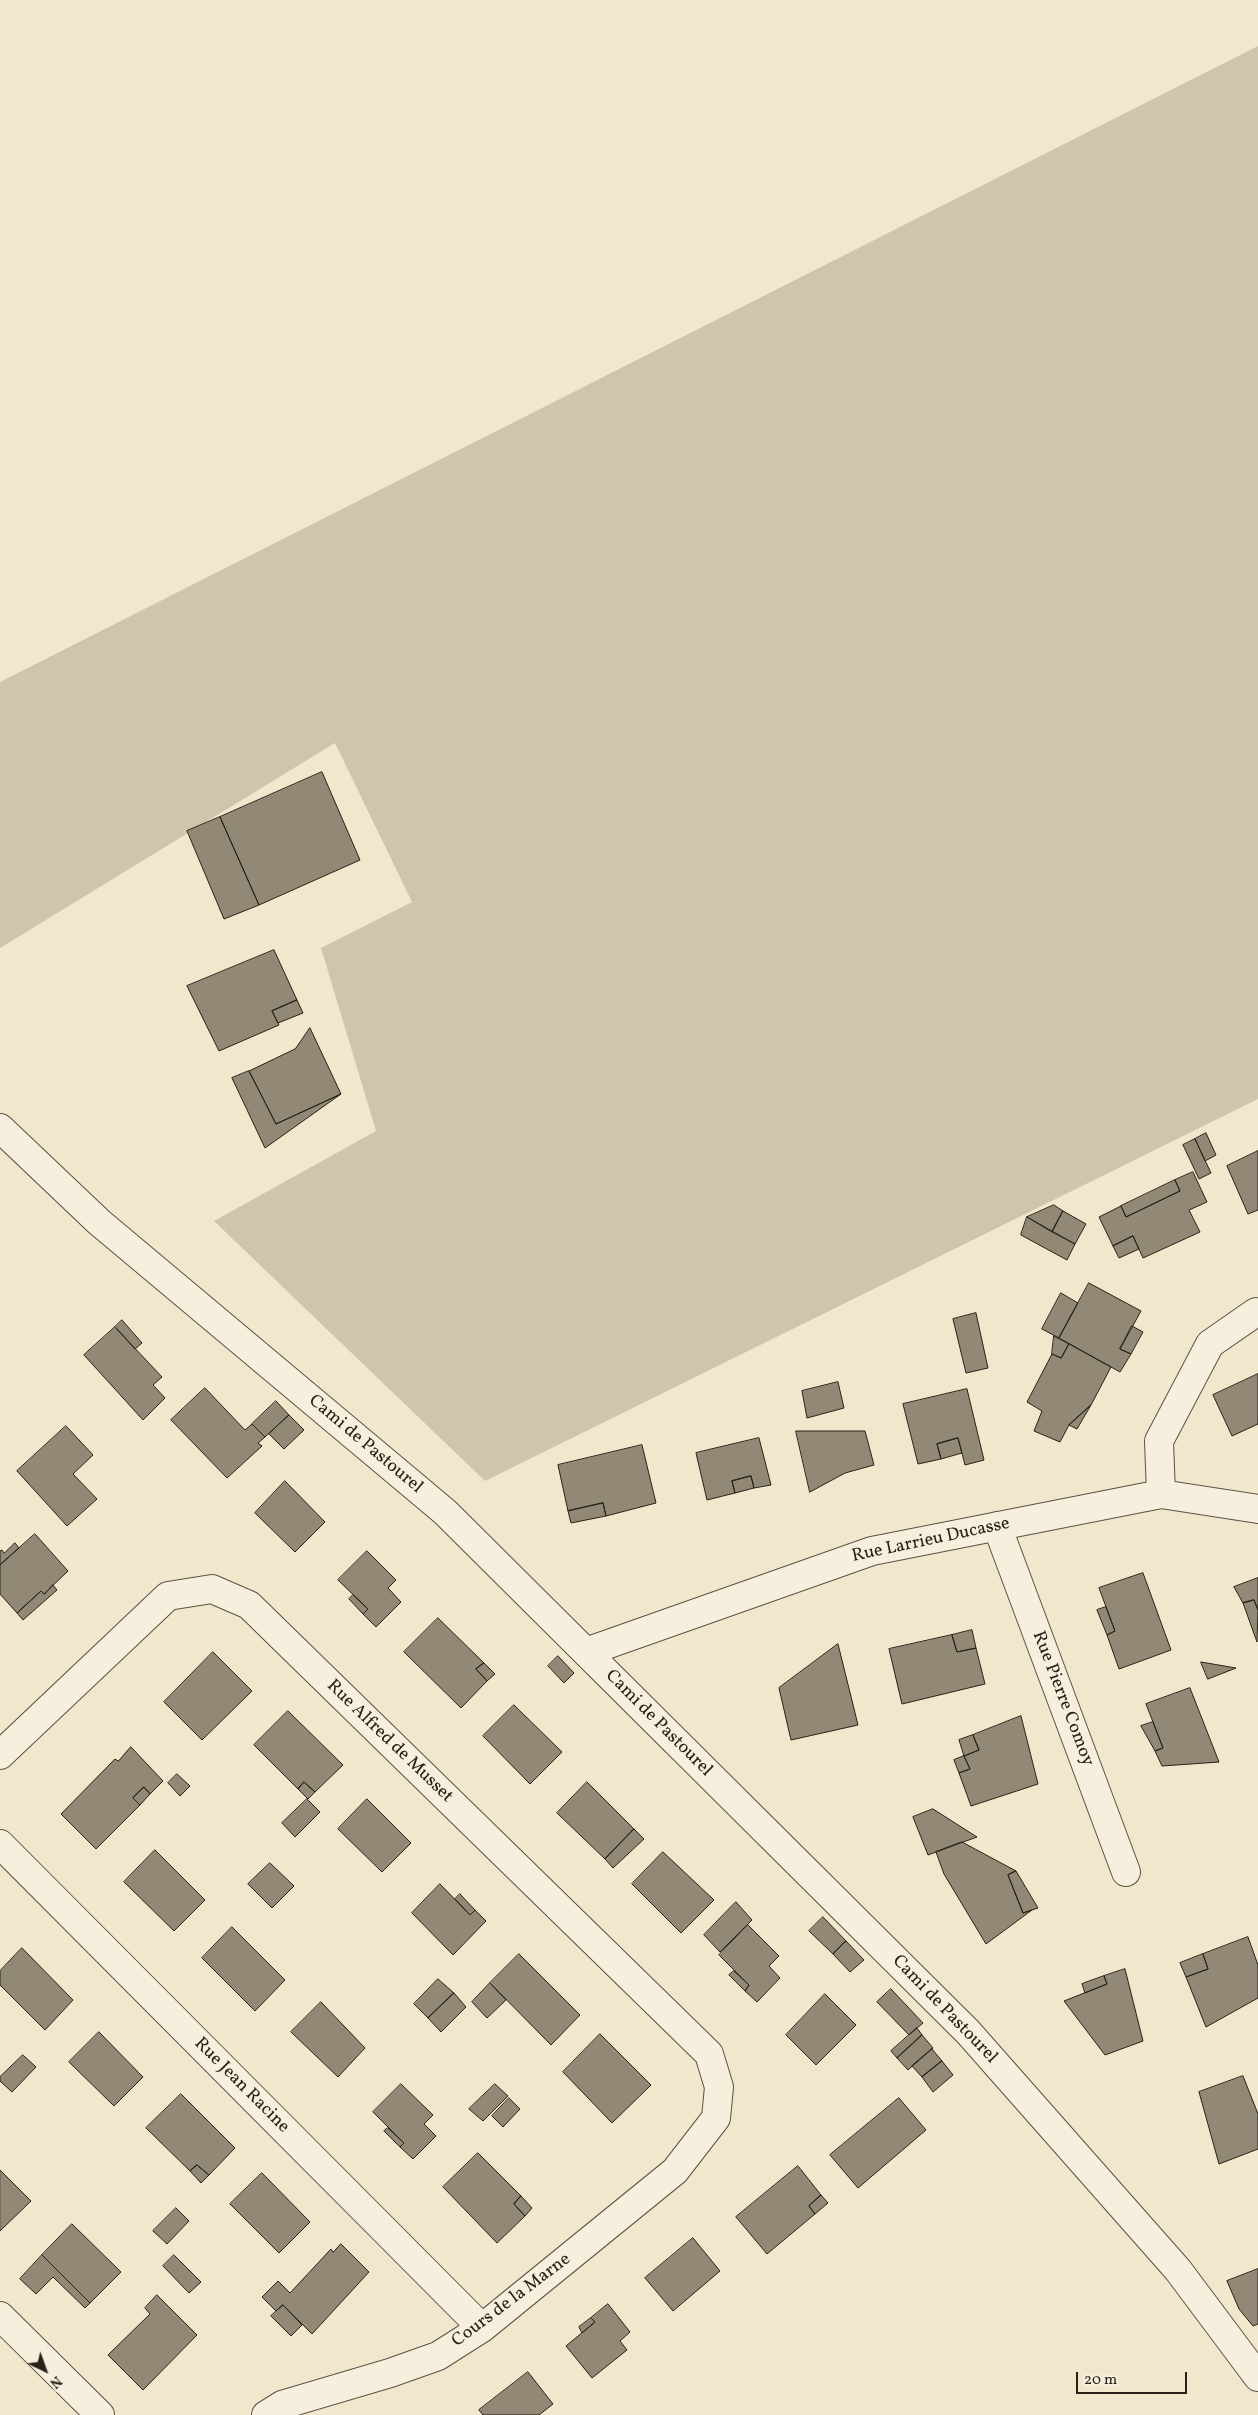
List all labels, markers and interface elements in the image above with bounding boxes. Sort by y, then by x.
street label: Cami de Pastourel [304,1391,426,1499]
street label: Rue Larrieu Ducasse [850,1514,1012,1568]
street label: Rue Pierre Comoy [1026,1629,1098,1769]
street label: Cami de Pastourel [600,1666,716,1782]
street label: Rue Alfred de Musset [321,1676,457,1808]
street label: Cami de Pastourel [887,1951,1001,2069]
street label: Rue Jean Racine [189,2034,293,2138]
street label: Cours de la Marne [448,2249,576,2353]
north arrow [20,2345,70,2395]
scale bar [1078,2362,1189,2394]
text: 20 m [1084,2370,1117,2391]
text: N [45,2371,66,2392]

